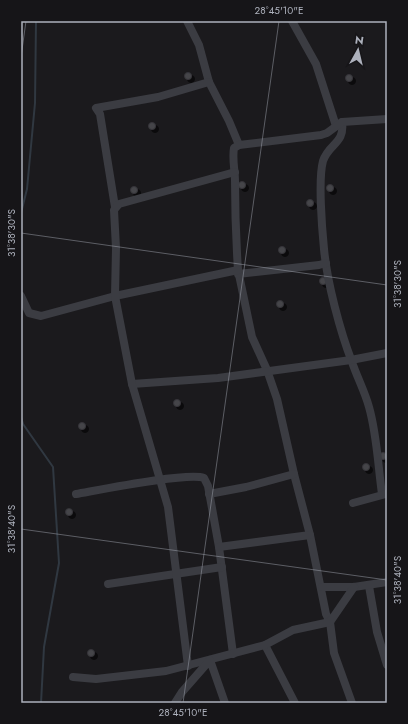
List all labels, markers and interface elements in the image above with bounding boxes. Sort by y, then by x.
text: 28°45'10"E [255,3,303,18]
north arrow [338,30,378,70]
text: N [354,32,365,49]
text: 31°38'30"S [4,208,19,257]
text: 31°38'30"S [390,259,405,308]
text: 31°38'40"S [4,504,19,553]
text: 31°38'40"S [390,555,405,604]
text: 28°45'10"E [159,705,207,720]

